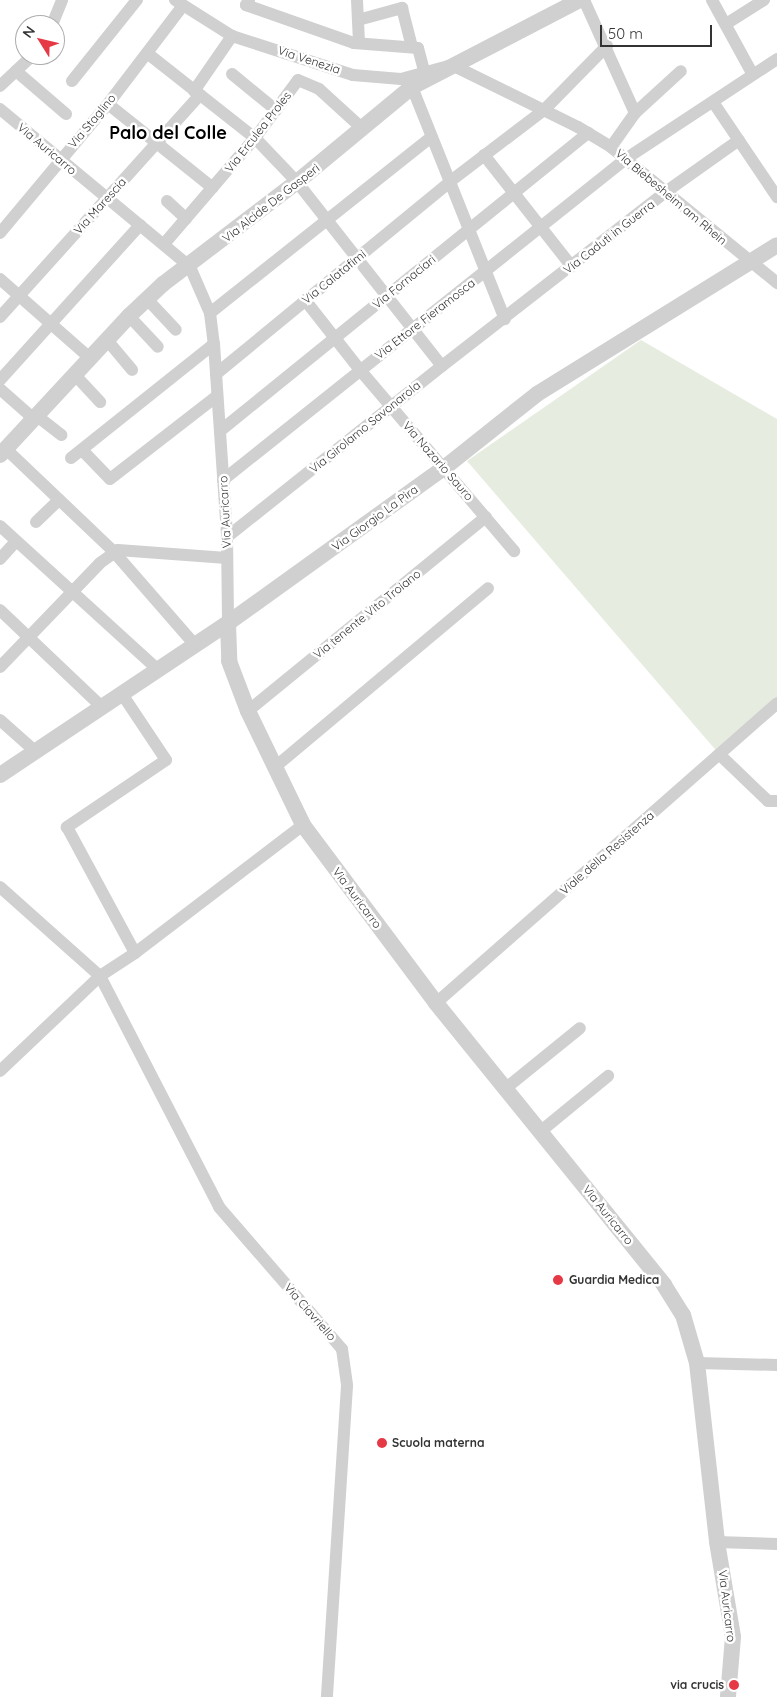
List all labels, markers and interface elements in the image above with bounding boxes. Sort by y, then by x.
north arrow [15,15,65,65]
scale bar [602,15,714,47]
text: N [18,22,39,41]
text: 50 m [608,24,643,43]
street label: Via Venezia [276,43,342,77]
street label: Via Erculea Proles [222,89,294,175]
street label: Via Staglino [65,91,119,151]
street label: Via Auricarro [15,120,79,178]
district label: Palo del Colle [109,122,227,144]
street label: Via Biebesheim am Rhein [612,146,730,248]
street label: Via Alcide De Gasperi [220,161,322,245]
street label: Via Marescia [71,175,129,237]
street label: Via Caduti in Guerra [561,197,657,277]
street label: Via Calatafimi [299,247,369,307]
street label: Via Fornaciari [370,252,438,312]
street label: Via Ettore Fieramosca [372,276,478,362]
street label: Via Girolamo Savonarola [307,378,423,476]
street label: Via Nazario Sauro [400,418,476,504]
street label: Via Auricarro [216,475,234,549]
street label: Via Giorgio La Pira [329,482,421,554]
street label: Via tenente Vito Troiano [310,566,424,662]
street label: Viale della Resistenza [557,808,657,898]
street label: Via Auricarro [329,865,385,931]
street label: Via Auricarro [580,1182,636,1248]
marker: Guardia Medica [551,1273,565,1287]
place label: Guardia Medica [569,1273,659,1287]
street label: Via Ciavriello [281,1280,339,1344]
place label: Scuola materna [392,1436,484,1450]
marker: Scuola materna [376,1437,388,1449]
street label: Via Auricarro [715,1569,739,1643]
place label: via crucis [670,1678,724,1692]
marker: via crucis [728,1679,740,1691]

